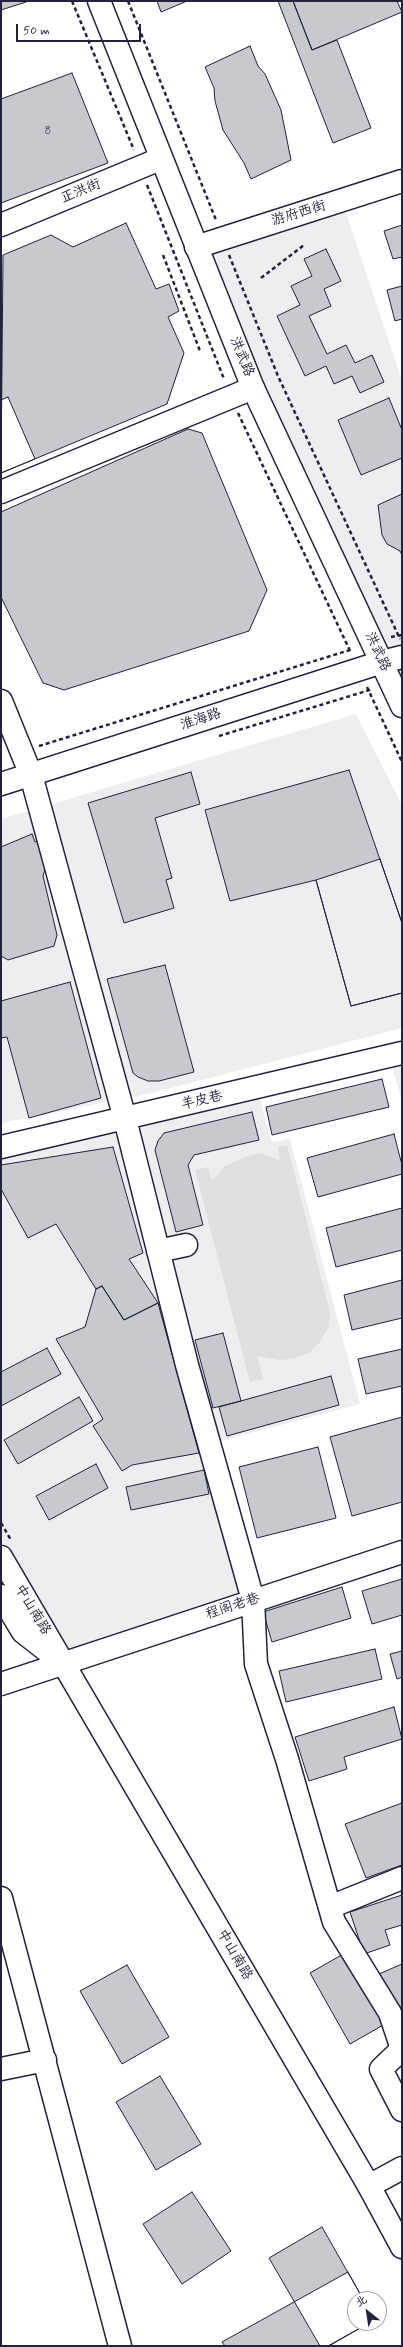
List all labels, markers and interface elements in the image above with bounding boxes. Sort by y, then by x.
scale bar [18,16,143,42]
text: 50 m [23,23,50,39]
house number: 8 [45,124,51,138]
street label: 正洪街 [58,176,104,208]
street label: 游府西街 [270,198,328,230]
street label: 洪武路 [225,334,257,380]
street label: 洪武路 [361,629,393,675]
street label: 淮海路 [178,706,224,734]
street label: 羊皮巷 [180,1088,224,1114]
street label: 中山南路 [10,1582,54,1638]
street label: 程阁老巷 [204,1590,262,1624]
street label: 中山南路 [213,1927,255,1983]
north arrow [347,2291,387,2331]
text: 北 [353,2293,370,2310]

